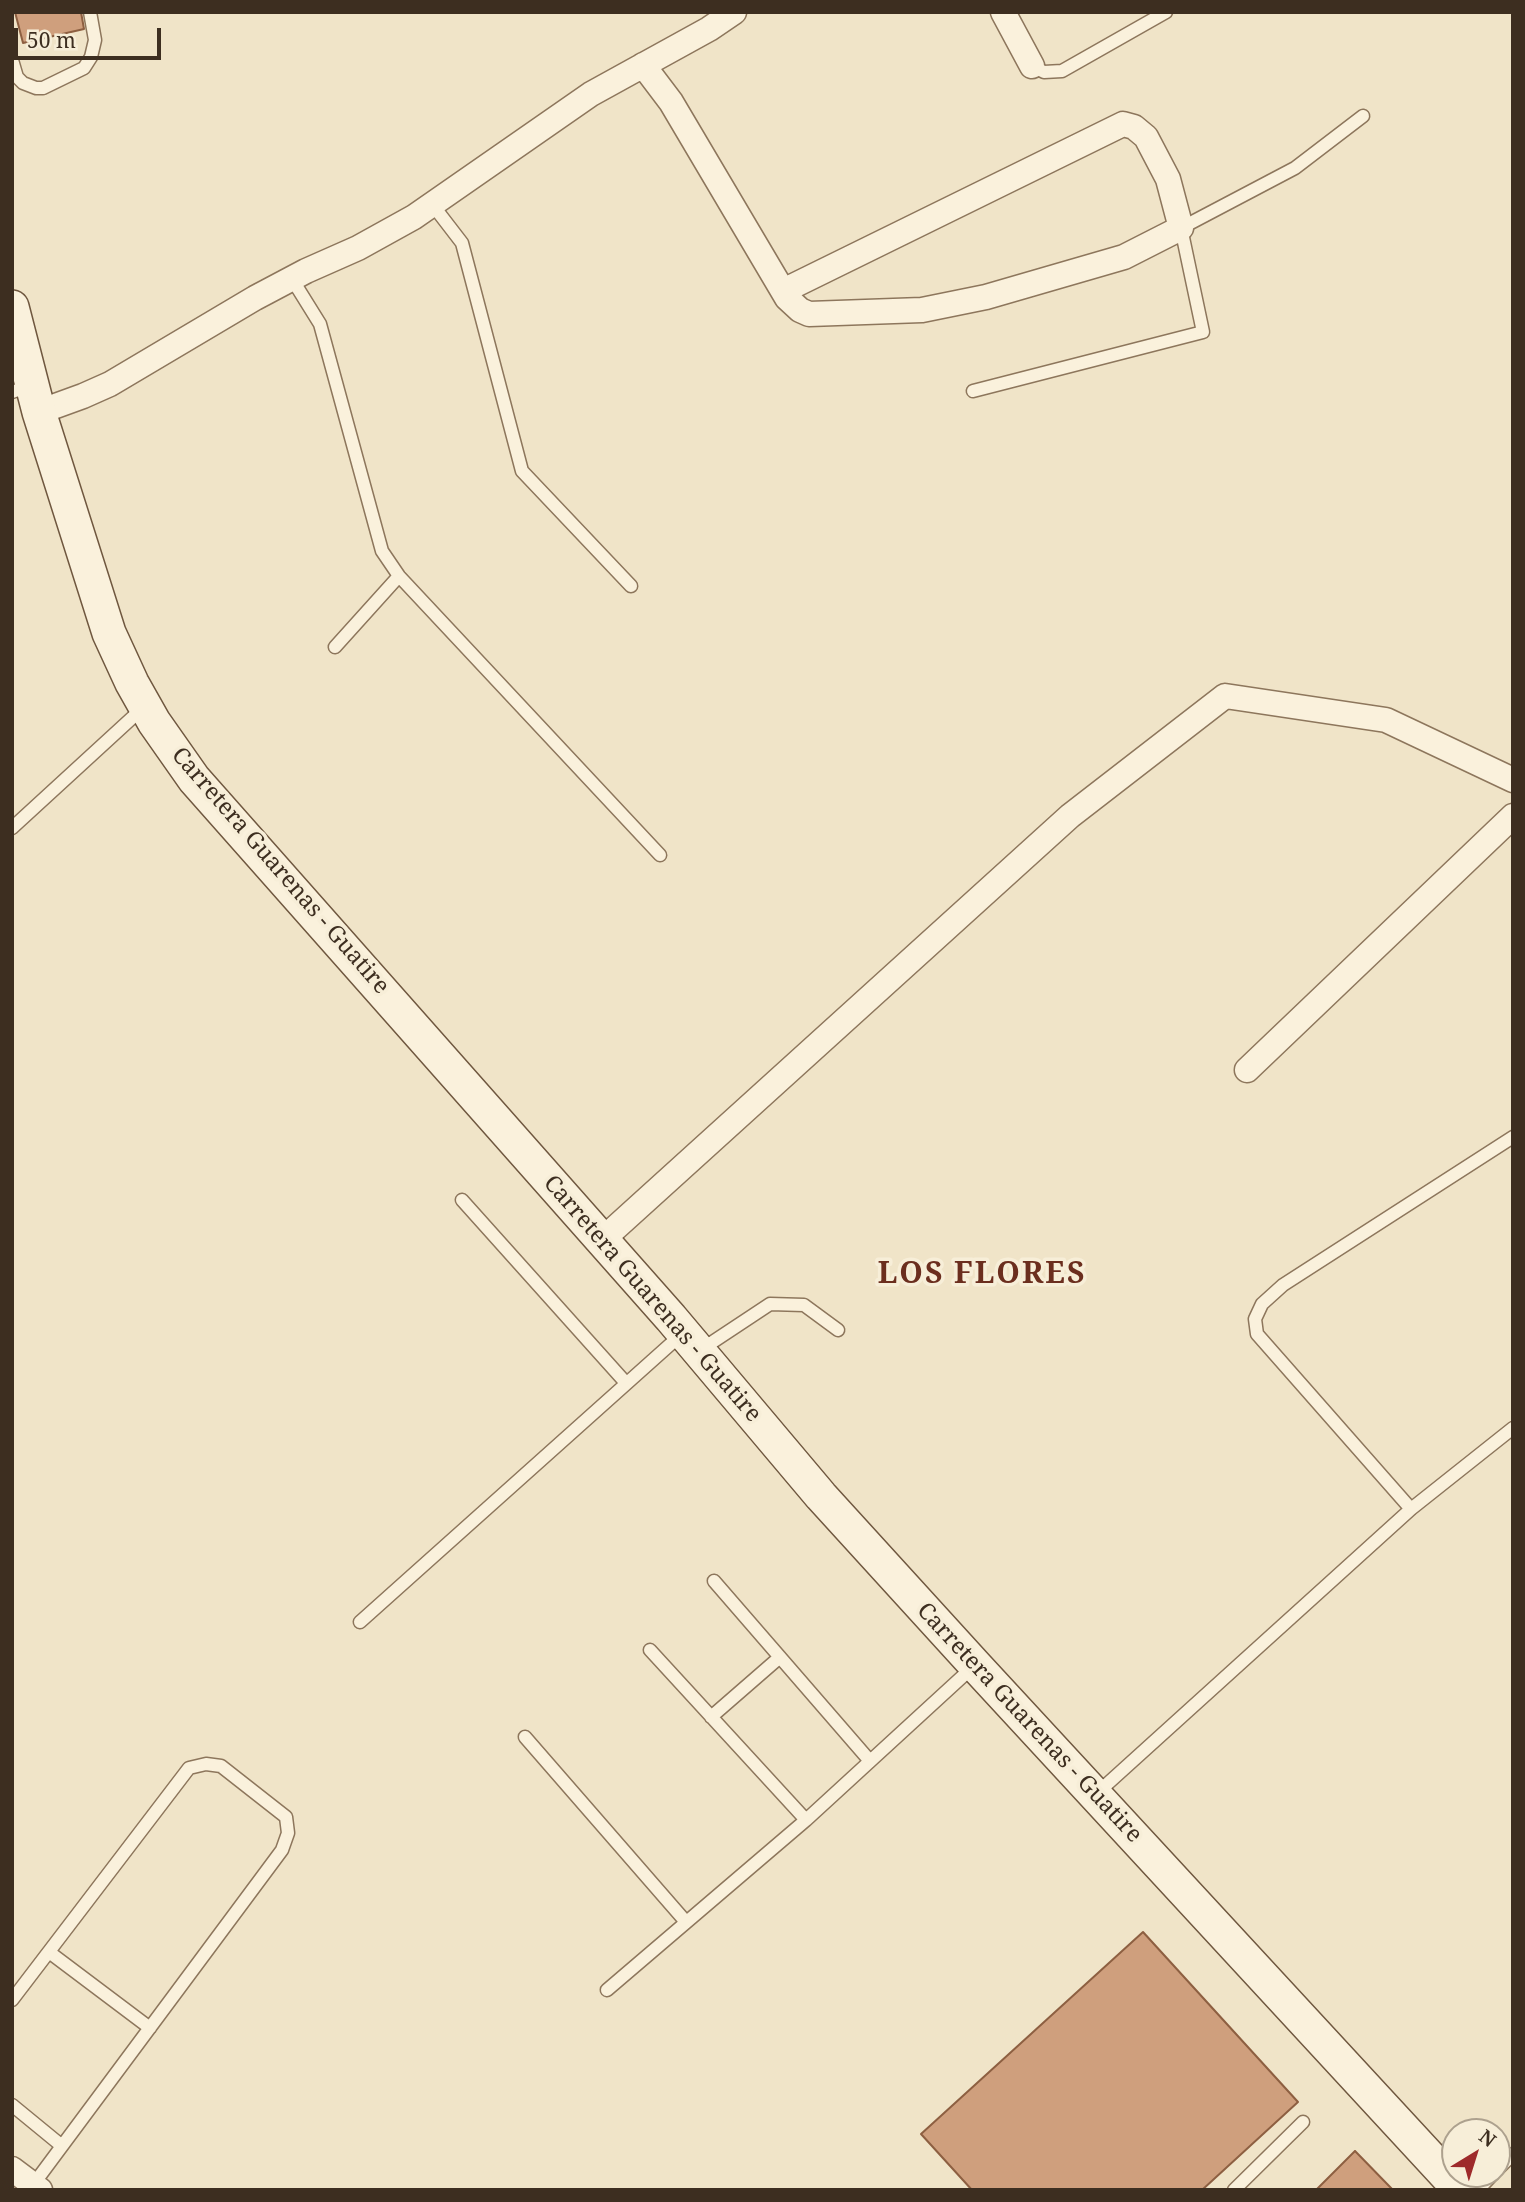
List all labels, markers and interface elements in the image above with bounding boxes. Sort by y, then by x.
scale bar [18,14,164,58]
text: 50 m [27,26,76,54]
street label: Carretera Guarenas - Guatire [165,742,395,1000]
street label: Carretera Guarenas - Guatire [537,1170,767,1428]
district label: LOS FLORES [879,1256,1085,1292]
street label: Carretera Guarenas - Guatire [911,1597,1147,1849]
north arrow [1441,2118,1511,2188]
text: N [1474,2123,1502,2153]

